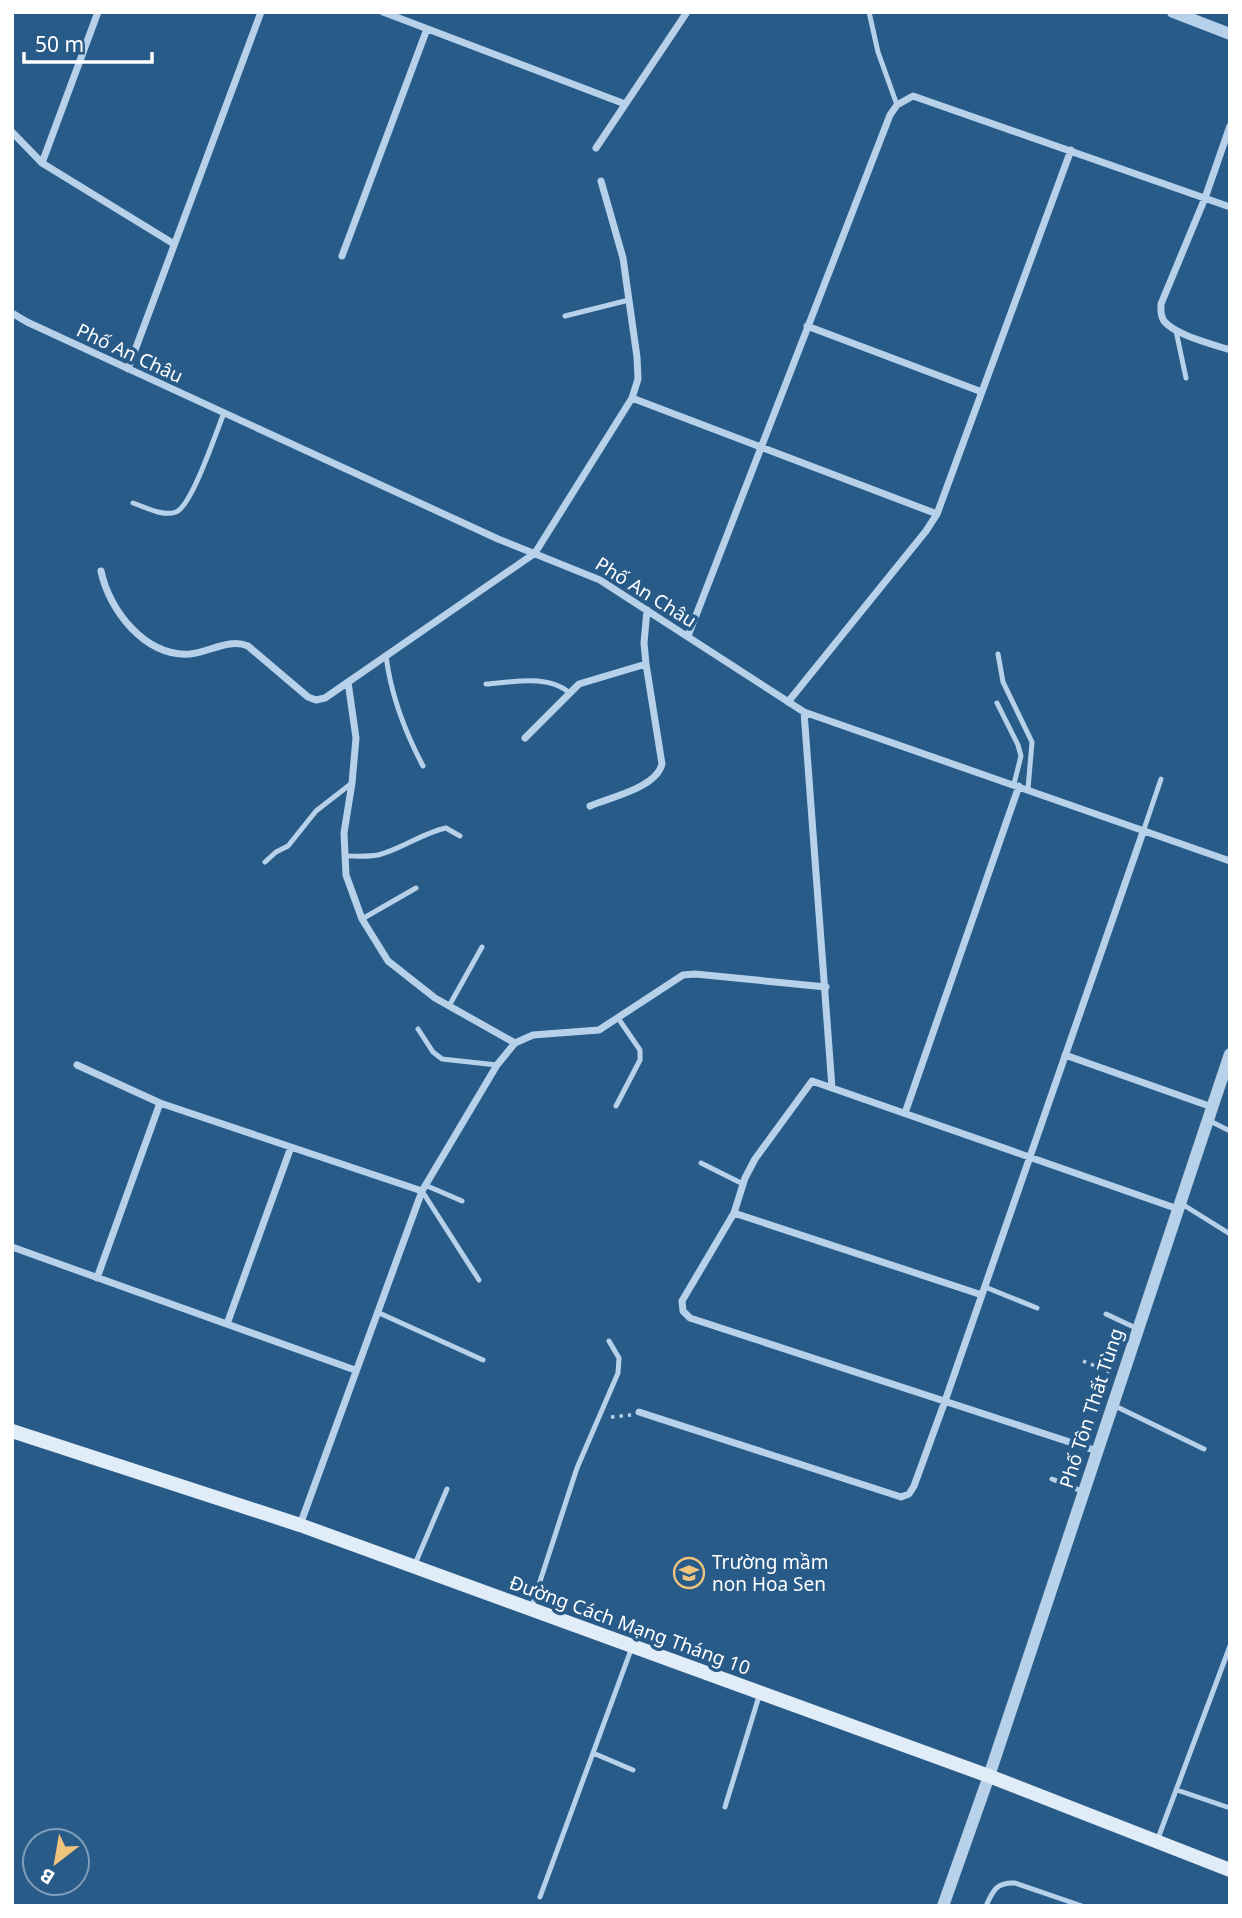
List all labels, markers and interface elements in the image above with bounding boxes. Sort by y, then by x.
scale bar [24,21,152,65]
text: 50 m [35,30,84,58]
street label: Phố An Châu [73,317,187,389]
street label: Phố An Châu [590,551,702,633]
street label: Phố Tôn Thất Tùng [1053,1325,1129,1491]
place label: Trường mầm non Hoa Sen [712,1549,829,1597]
school or university icon: Trường mầm non Hoa Sen [672,1556,706,1590]
street label: Đường Cách Mạng Tháng 10 [506,1569,754,1681]
north arrow [21,1827,91,1897]
text: B [35,1862,59,1891]

